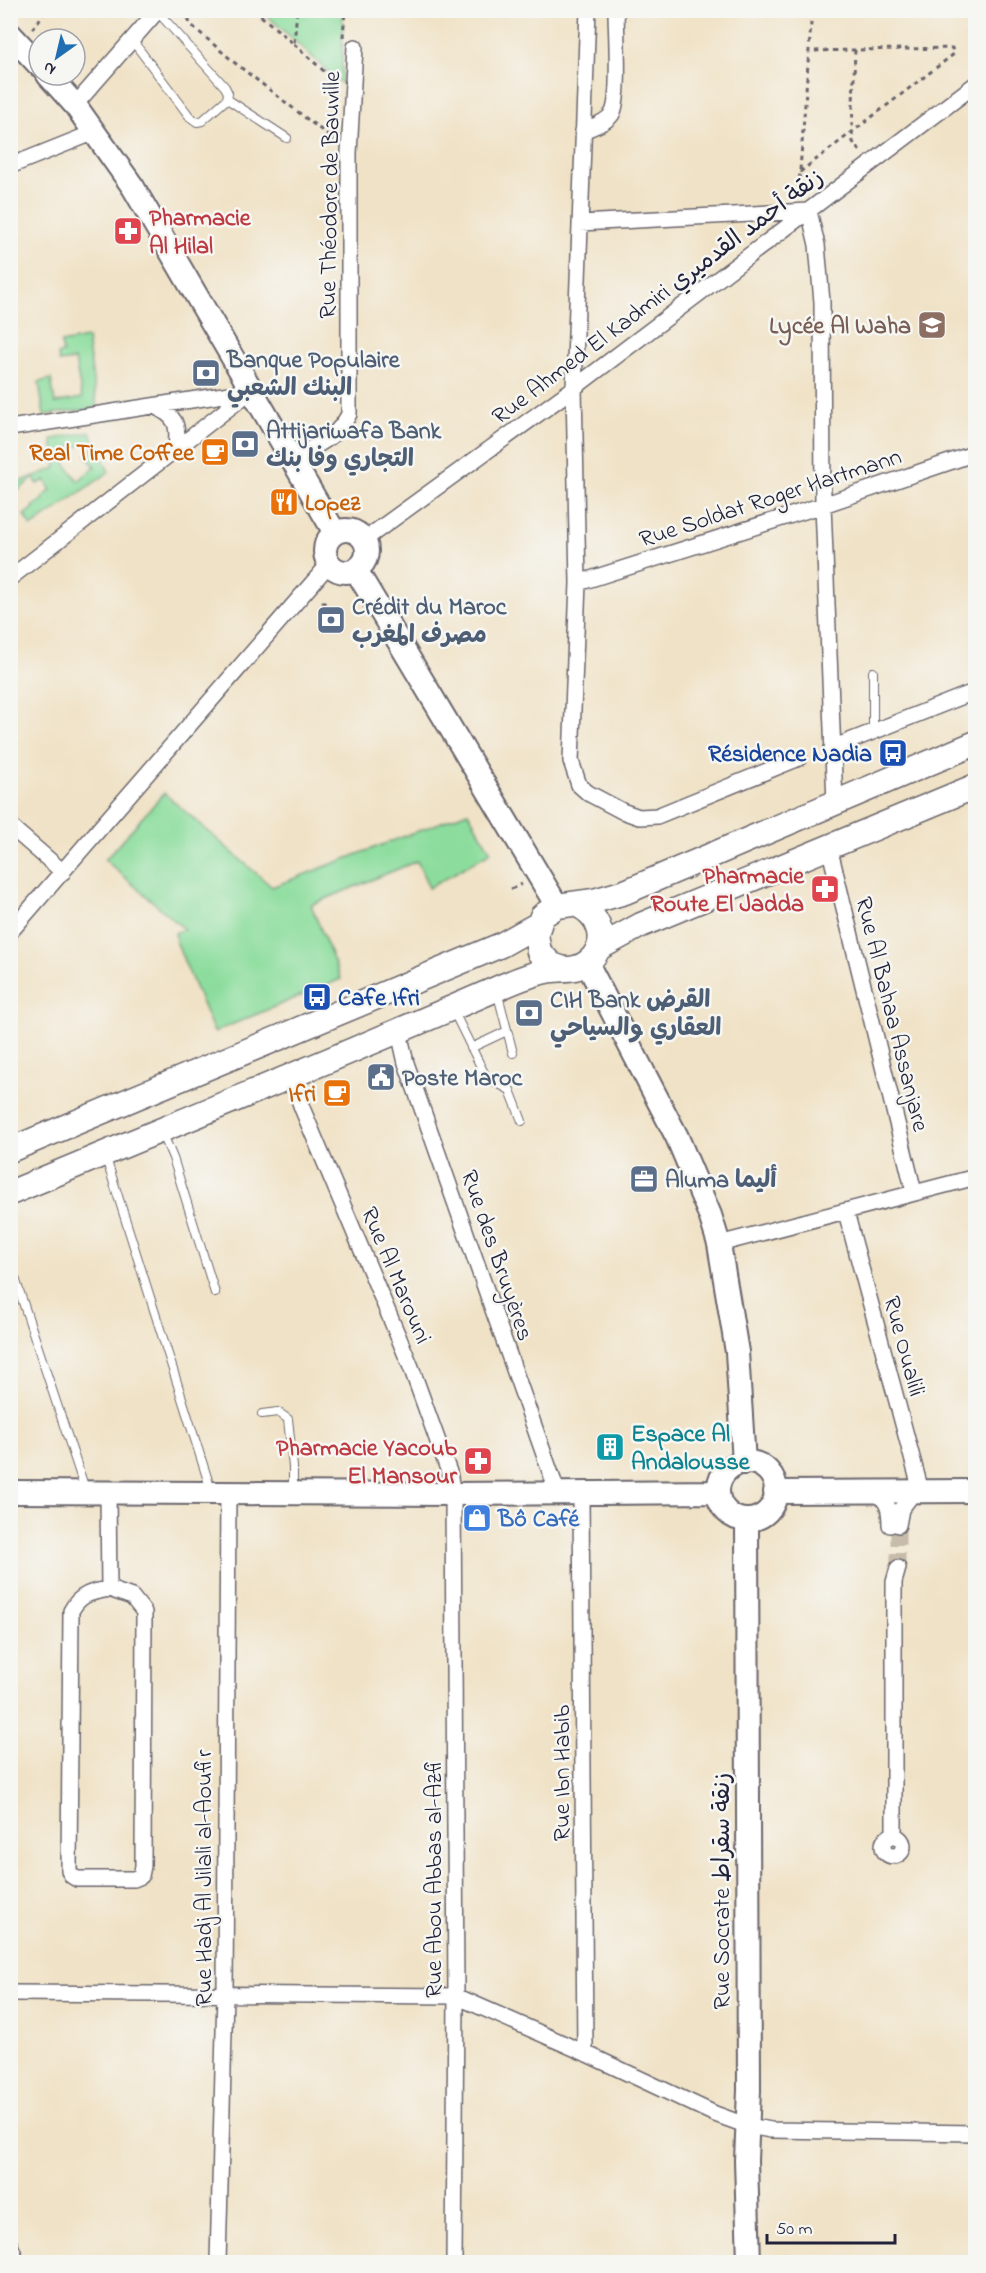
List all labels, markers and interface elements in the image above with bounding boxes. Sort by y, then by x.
north arrow [27,27,87,87]
text: N [38,55,61,81]
street label: Rue Théodore de Bauville [312,71,351,319]
street label: Rue Ahmed El Kadmiri زنقة أحمد القدميري [485,161,832,435]
place label: Pharmacie Al Hilal [149,202,252,265]
pharmacy icon: Pharmacie Al Hilal [112,215,144,247]
school or university icon: Lycée Al Waha [916,309,948,341]
place label: Lycée Al Waha [769,310,911,346]
place label: Banque Populaire البنك الشعبي [226,344,401,408]
bank icon: Banque Populaire البنك الشعبي [190,357,222,389]
place label: Attijariwafa Bank التجاري وفا بنك [266,415,441,478]
bank icon: Attijariwafa Bank التجاري وفا بنك [229,428,261,460]
cafe icon: Real Time Coffee [199,436,231,468]
place label: Real Time Coffee [29,437,195,472]
street label: Rue Soldat Roger Hartmann [635,440,906,558]
restaurant icon: Lopez [268,486,300,518]
place label: Lopez [305,487,361,522]
place label: Crédit du Maroc مصرف المغرب [352,591,508,654]
bank icon: Crédit du Maroc مصرف المغرب [315,604,347,636]
bus stop icon: Résidence Nadia [877,737,909,769]
place label: Résidence Nadia [708,738,872,773]
place label: Pharmacie Route El Jadda [651,860,805,923]
pharmacy icon: Pharmacie Route El Jadda [809,873,841,905]
street label: Rue Al Bahaa Assanjare [844,894,937,1136]
bus stop icon: Cafe Ifri [301,981,333,1013]
place label: Cafe Ifri [338,982,420,1017]
place label: CIH Bank القرض العقاري والسياحي [550,984,721,1048]
bank icon: CIH Bank القرض العقاري والسياحي [513,997,545,1029]
public building icon: Poste Maroc [365,1061,397,1093]
place label: Poste Maroc [402,1062,523,1097]
cafe icon: Ifri [321,1077,353,1109]
place label: Ifri [288,1078,316,1113]
office icon: Aluma أليما [628,1163,660,1195]
place label: Aluma أليما [665,1164,777,1199]
street label: Rue des Bruyères [449,1166,541,1346]
street label: Rue Al Marouni [350,1202,439,1350]
street label: Rue Oualili [872,1292,933,1401]
place label: Espace Al Andalousse [631,1418,751,1481]
building icon: Espace Al Andalousse [594,1431,626,1463]
place label: Pharmacie Yacoub El Mansour [276,1432,458,1495]
pharmacy icon: Pharmacie Yacoub El Mansour [462,1445,494,1477]
shop icon: Bô Café [461,1502,493,1534]
place label: Bô Café [497,1503,580,1538]
street label: Rue Ibn Habib [546,1704,581,1841]
street label: Rue Hadj Al Jilali al-Aoufir [188,1749,223,2006]
street label: Rue Abou Abbas al-Azfi [418,1758,453,1998]
street label: Rue Socrate زنقة سقراط [706,1772,741,2010]
scale bar [767,2207,894,2245]
text: 50 m [776,2217,813,2243]

